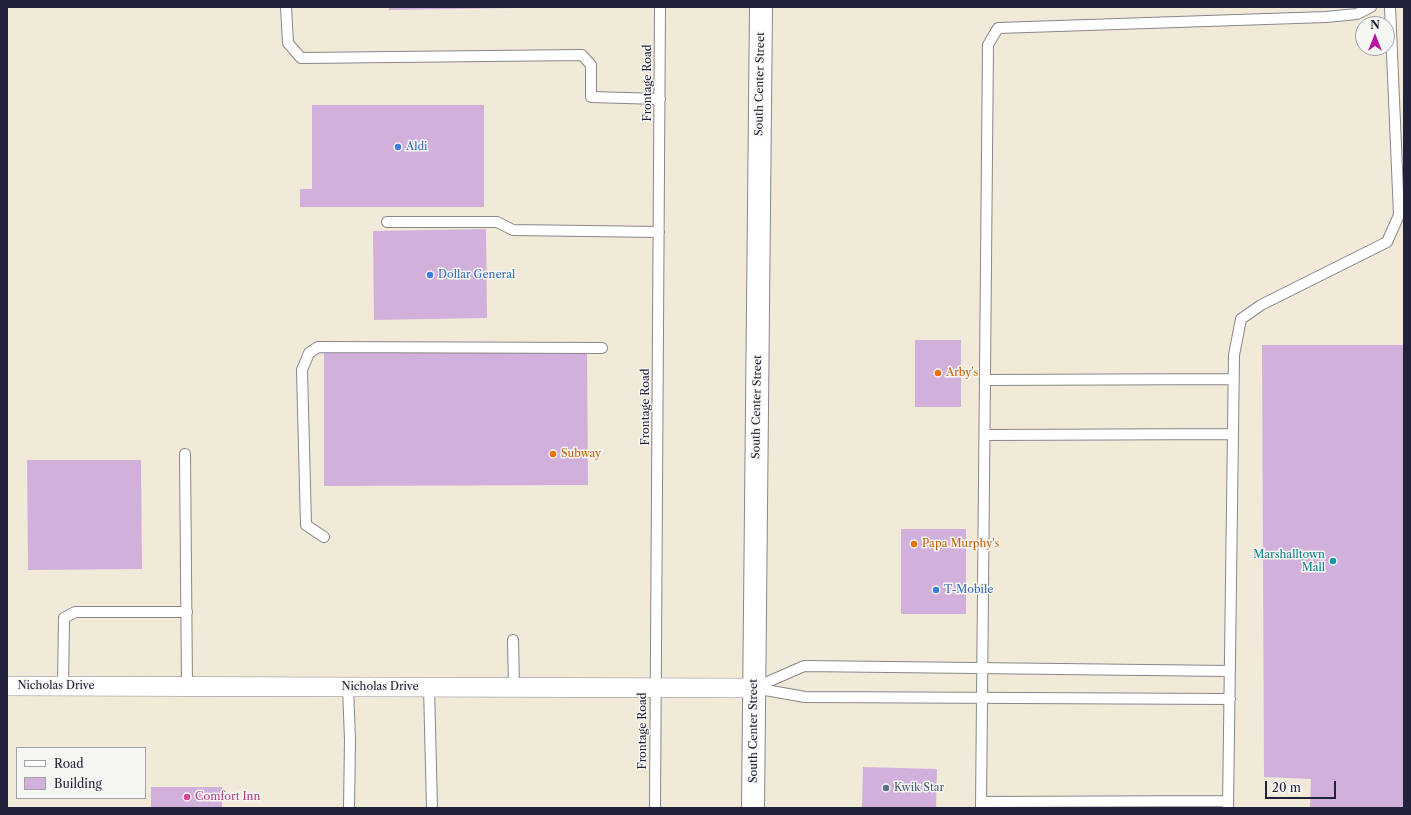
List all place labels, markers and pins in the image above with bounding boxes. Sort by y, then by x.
place label: Aldi [406,140,427,154]
marker: Aldi [393,142,403,152]
place label: Dollar General [438,268,515,282]
marker: Dollar General [425,270,435,280]
place label: Arby's [946,366,978,380]
marker: Arby's [933,368,943,378]
place label: Subway [561,447,601,461]
marker: Subway [548,449,558,459]
place label: Papa Murphy's [922,537,999,551]
marker: Papa Murphy's [909,539,919,549]
place label: Marshalltown Mall [1253,548,1325,574]
marker: Marshalltown Mall [1328,556,1338,566]
place label: T-Mobile [944,583,993,597]
marker: T-Mobile [931,585,941,595]
place label: Kwik Star [894,781,944,795]
marker: Kwik Star [881,783,891,793]
place label: Comfort Inn [195,790,260,804]
marker: Comfort Inn [182,792,192,802]

